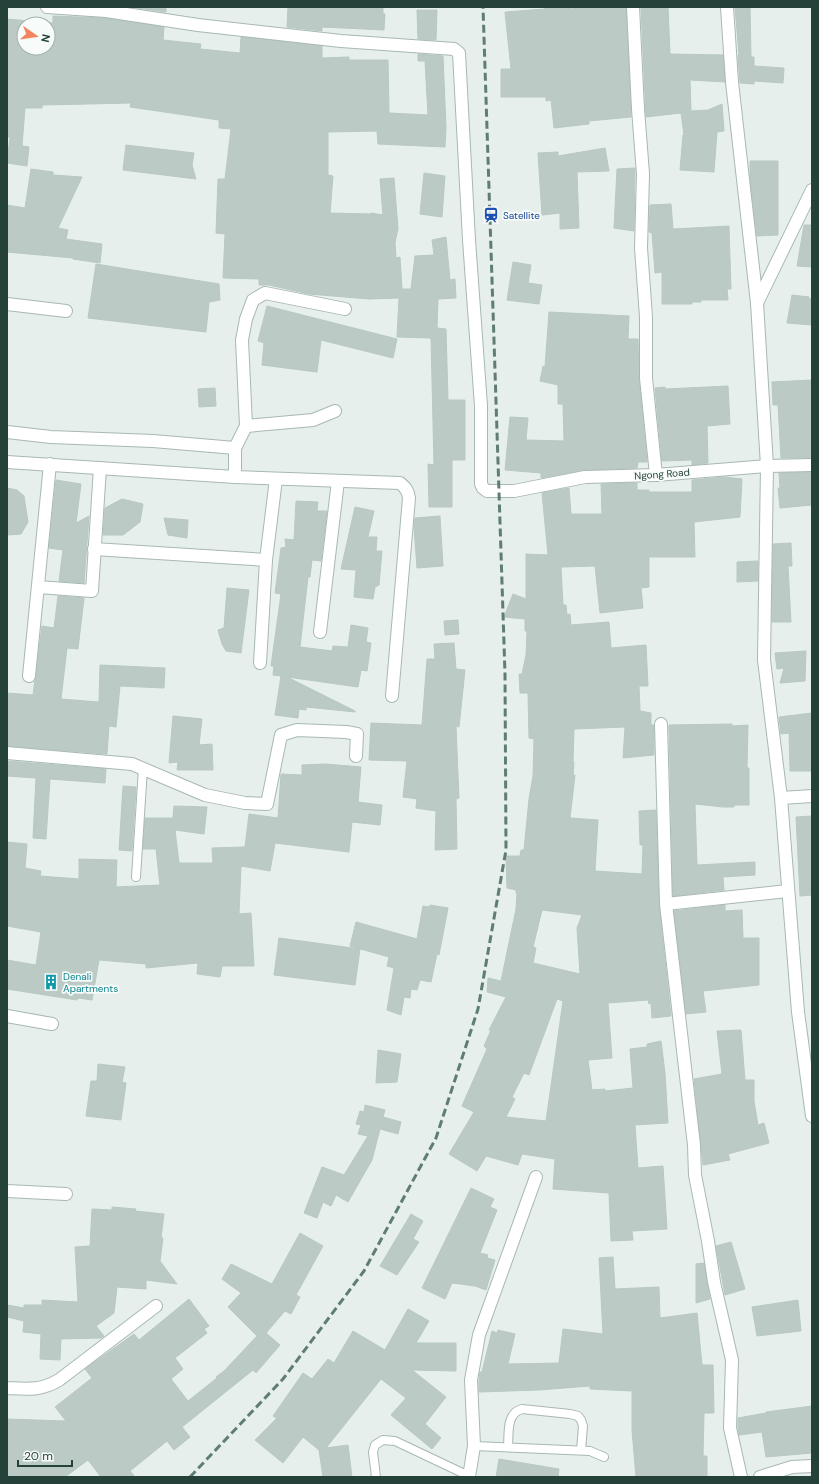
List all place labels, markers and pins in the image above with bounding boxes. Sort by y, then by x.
station icon: Satellite [482,206,500,224]
place label: Satellite [503,209,540,222]
place label: Denali Apartments [63,970,118,995]
building icon: Denali Apartments [42,973,60,991]

